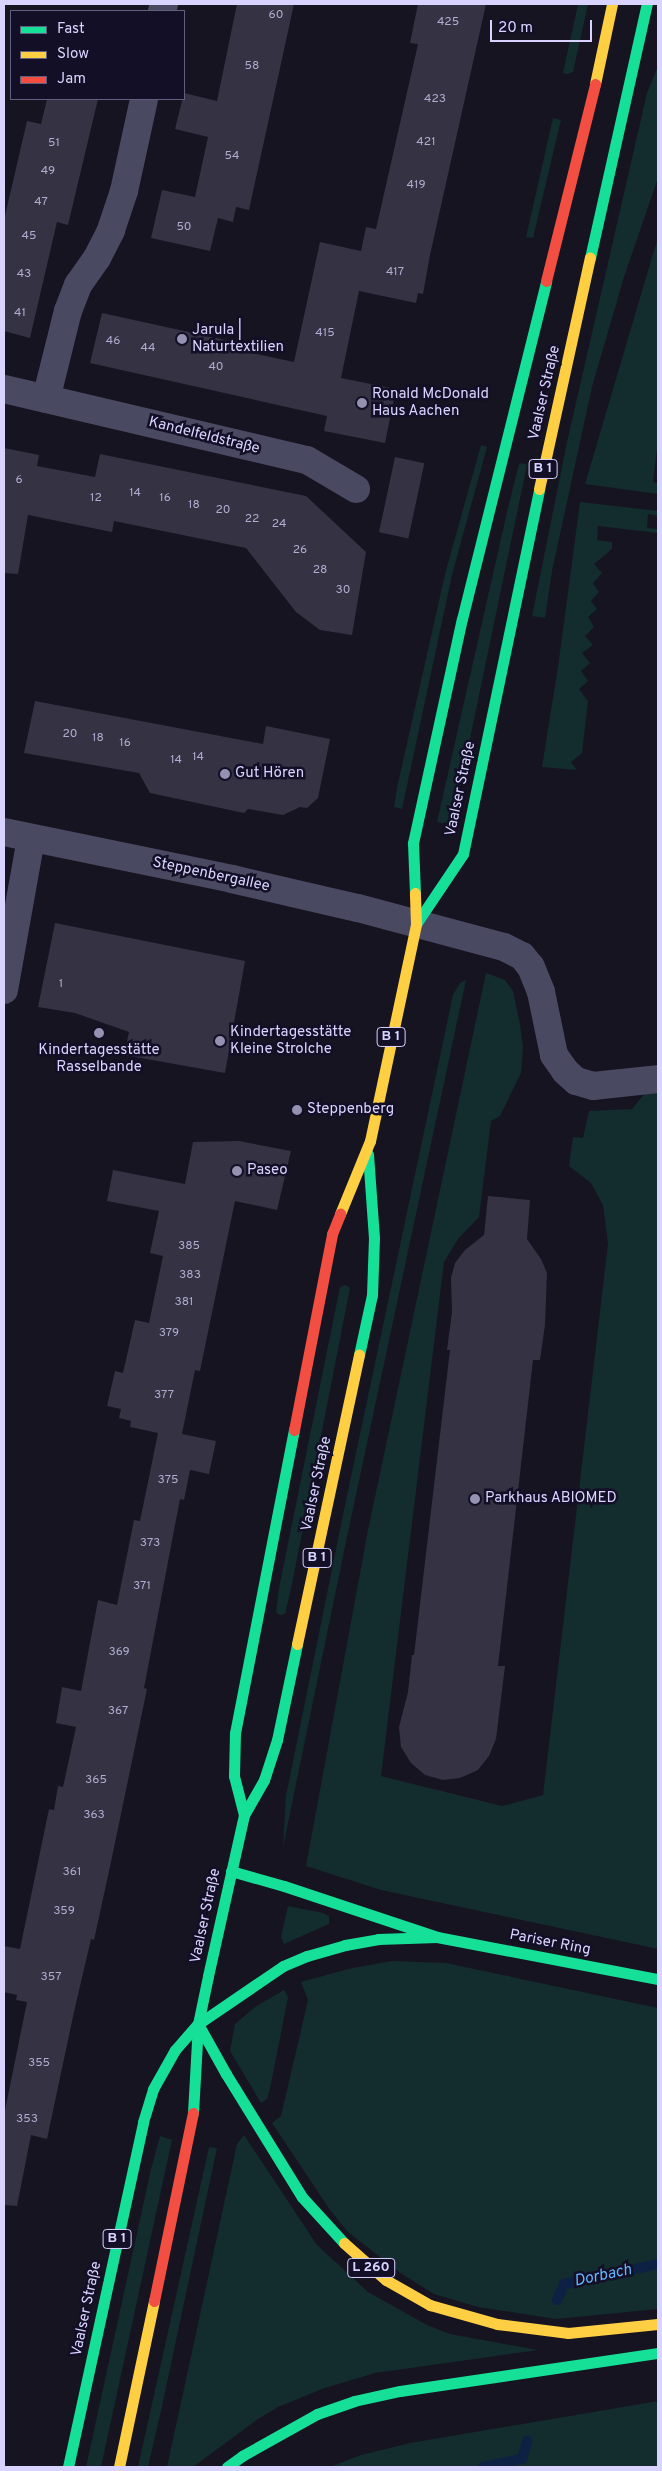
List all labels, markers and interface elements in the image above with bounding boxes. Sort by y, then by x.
house number: 60 [269,9,283,23]
legend [10,10,185,100]
scale bar [492,10,594,42]
house number: 425 [437,16,459,30]
text: 20 m [498,19,533,38]
text: Fast [57,20,85,39]
text: Slow [57,45,89,64]
house number: 58 [245,60,259,74]
text: Jam [57,70,86,89]
house number: 423 [424,93,446,107]
house number: 421 [416,136,436,150]
house number: 51 [48,137,60,151]
house number: 54 [224,150,240,164]
house number: 49 [41,165,55,179]
house number: 419 [406,179,426,193]
house number: 47 [34,196,48,210]
house number: 50 [176,221,192,235]
house number: 45 [22,230,36,244]
house number: 417 [386,266,404,280]
house number: 43 [17,268,31,282]
house number: 41 [14,307,26,321]
place label: Jarula | Naturtextilien [192,321,284,356]
house number: 415 [315,327,335,341]
marker: Jarula | Naturtextilien [176,333,188,345]
house number: 46 [106,335,120,349]
house number: 44 [141,342,155,356]
street label: Vaalser Straße [525,344,565,442]
house number: 40 [208,361,224,375]
place label: Ronald McDonald Haus Aachen [372,385,489,420]
marker: Ronald McDonald Haus Aachen [356,397,368,409]
street label: Kandelfeldstraße [147,414,261,458]
road number: B 1 [528,458,558,480]
house number: 6 [15,474,23,488]
house number: 14 [129,487,141,501]
house number: 12 [90,492,102,506]
house number: 16 [159,492,171,506]
house number: 18 [188,499,200,513]
house number: 20 [215,504,231,518]
house number: 22 [245,513,259,527]
house number: 24 [272,518,286,532]
house number: 26 [293,544,307,558]
house number: 28 [313,564,327,578]
house number: 30 [336,584,350,598]
house number: 20 [62,728,78,742]
house number: 18 [92,732,104,746]
house number: 16 [119,737,131,751]
street label: Vaalser Straße [442,740,480,838]
house number: 14 [192,751,204,765]
house number: 14 [170,754,182,768]
place label: Gut Hören [235,765,304,783]
marker: Gut Hören [219,768,231,780]
street label: Steppenbergallee [151,854,271,896]
house number: 1 [59,978,63,992]
place label: Kindertagesstätte Kleine Strolche [230,1023,351,1058]
road number: B 1 [376,1026,406,1048]
marker: Kindertagesstätte Rasselbande [93,1027,105,1039]
marker: Kindertagesstätte Kleine Strolche [214,1035,226,1047]
place label: Kindertagesstätte Rasselbande [38,1041,160,1076]
place label: Steppenberg [307,1101,394,1119]
marker: Steppenberg [291,1104,303,1116]
place label: Paseo [247,1162,288,1180]
marker: Paseo [231,1165,243,1177]
house number: 385 [178,1240,200,1254]
house number: 383 [179,1269,201,1283]
house number: 381 [174,1296,194,1310]
house number: 379 [159,1327,179,1341]
house number: 377 [154,1389,174,1403]
street label: Vaalser Straße [298,1435,336,1533]
house number: 375 [158,1474,178,1488]
place label: Parkhaus ABIOMED [485,1490,617,1508]
marker: Parkhaus ABIOMED [469,1493,481,1505]
house number: 373 [140,1537,160,1551]
road number: B 1 [302,1546,332,1570]
house number: 371 [133,1580,151,1594]
house number: 369 [108,1646,130,1660]
house number: 367 [108,1705,128,1719]
house number: 365 [85,1774,107,1788]
house number: 363 [83,1809,105,1823]
house number: 361 [63,1866,81,1880]
street label: Vaalser Straße [187,1867,225,1965]
house number: 359 [53,1905,75,1919]
street label: Pariser Ring [508,1926,592,1960]
house number: 357 [41,1971,61,1985]
house number: 355 [28,2057,50,2071]
house number: 353 [16,2113,38,2127]
road number: B 1 [102,2228,132,2250]
road number: L 260 [346,2256,396,2280]
street label: Vaalser Straße [68,2260,106,2358]
water label: Dorbach [573,2261,633,2291]

